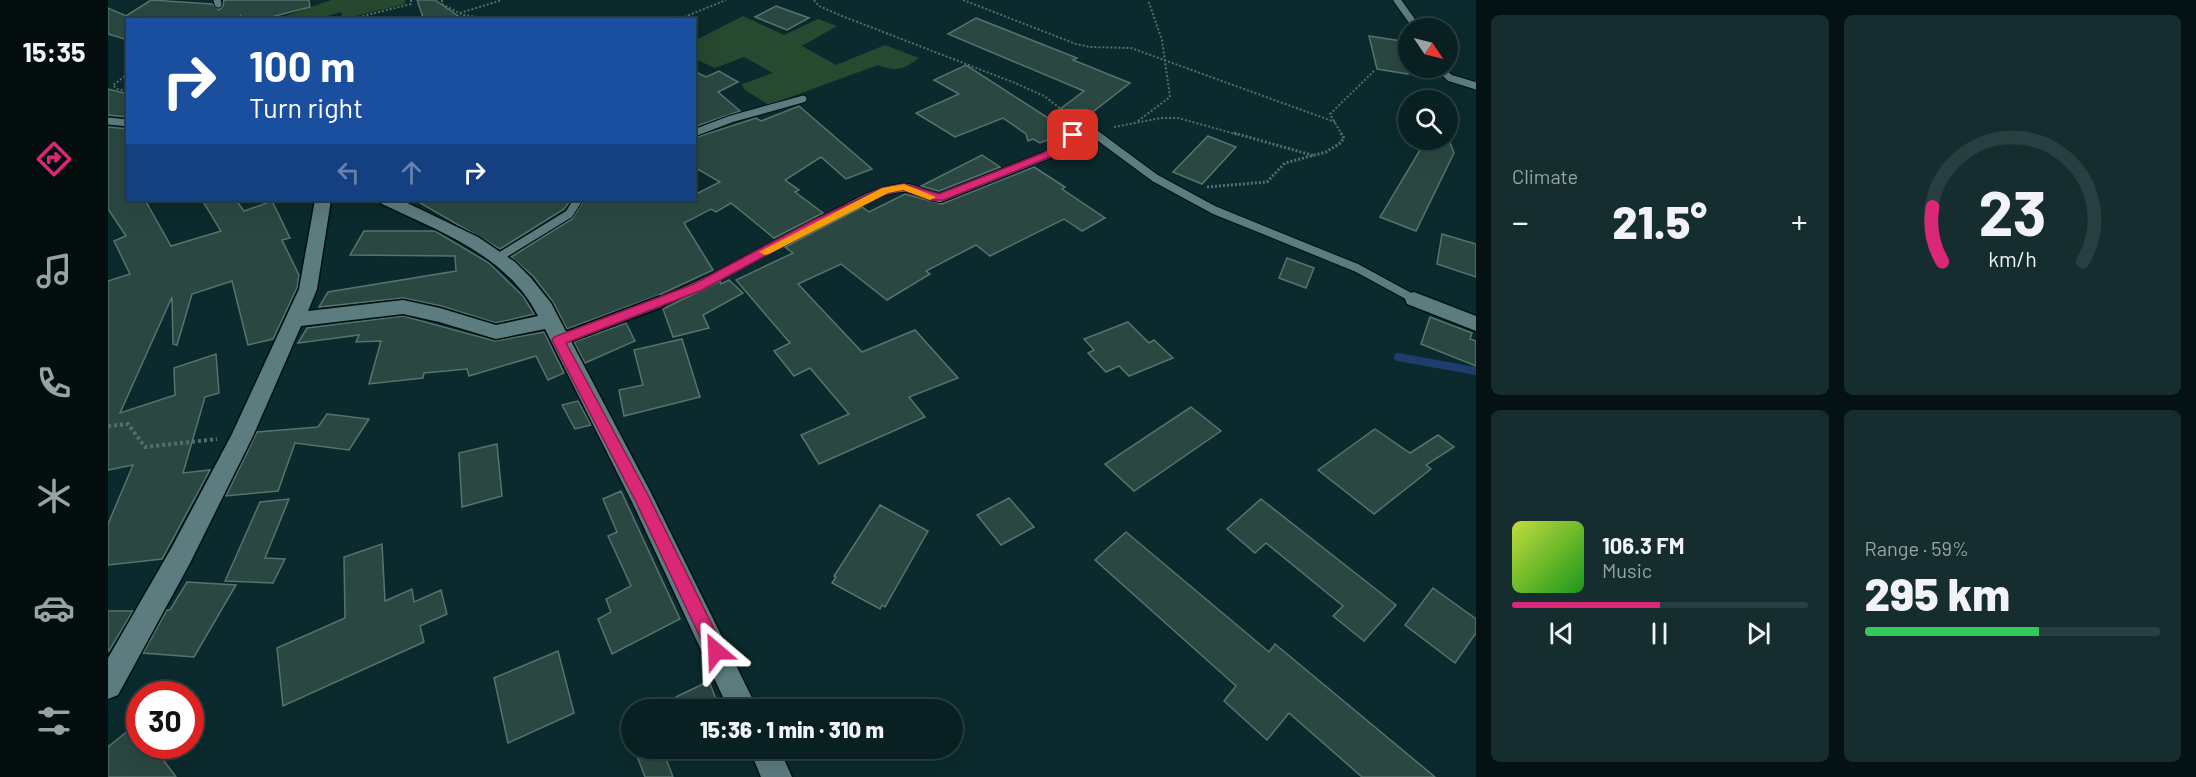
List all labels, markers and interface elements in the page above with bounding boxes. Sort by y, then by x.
north arrow [1398,18,1458,78]
map controls [1398,18,1458,150]
text: 15:35 [22,35,86,67]
text: 100 m [249,40,355,90]
icon: right [150,42,228,120]
button: search [1398,90,1458,150]
text: Turn right [249,91,363,123]
pin [1047,109,1098,160]
icon: arrive [1056,118,1089,151]
icon: directions [33,138,75,180]
icon: left [332,156,365,189]
icon: ahead [395,156,428,189]
icon: right [458,156,491,189]
text: Climate [1512,164,1578,188]
text: 23 [1978,174,2046,248]
text: 21.5° [1612,194,1707,248]
text: − [1512,201,1529,241]
text: + [1791,201,1808,241]
text: km/h [1988,246,2037,271]
icon: music [33,250,75,292]
icon: phone [33,362,75,404]
icon: climate [33,475,75,517]
text: 106.3 FM [1602,532,1684,558]
text: Range · 59% [1865,536,1969,560]
text: Music [1602,558,1652,582]
text: 295 km [1865,566,2010,620]
icon: car [33,587,75,629]
icon: previous [1545,617,1578,650]
icon: pause [1643,617,1676,650]
icon: next [1742,617,1775,650]
position arrow [684,619,748,683]
speed limit sign: 30 [126,681,204,759]
icon: filters [33,700,75,742]
text: 15:36 · 1 min · 310 m [700,716,884,742]

